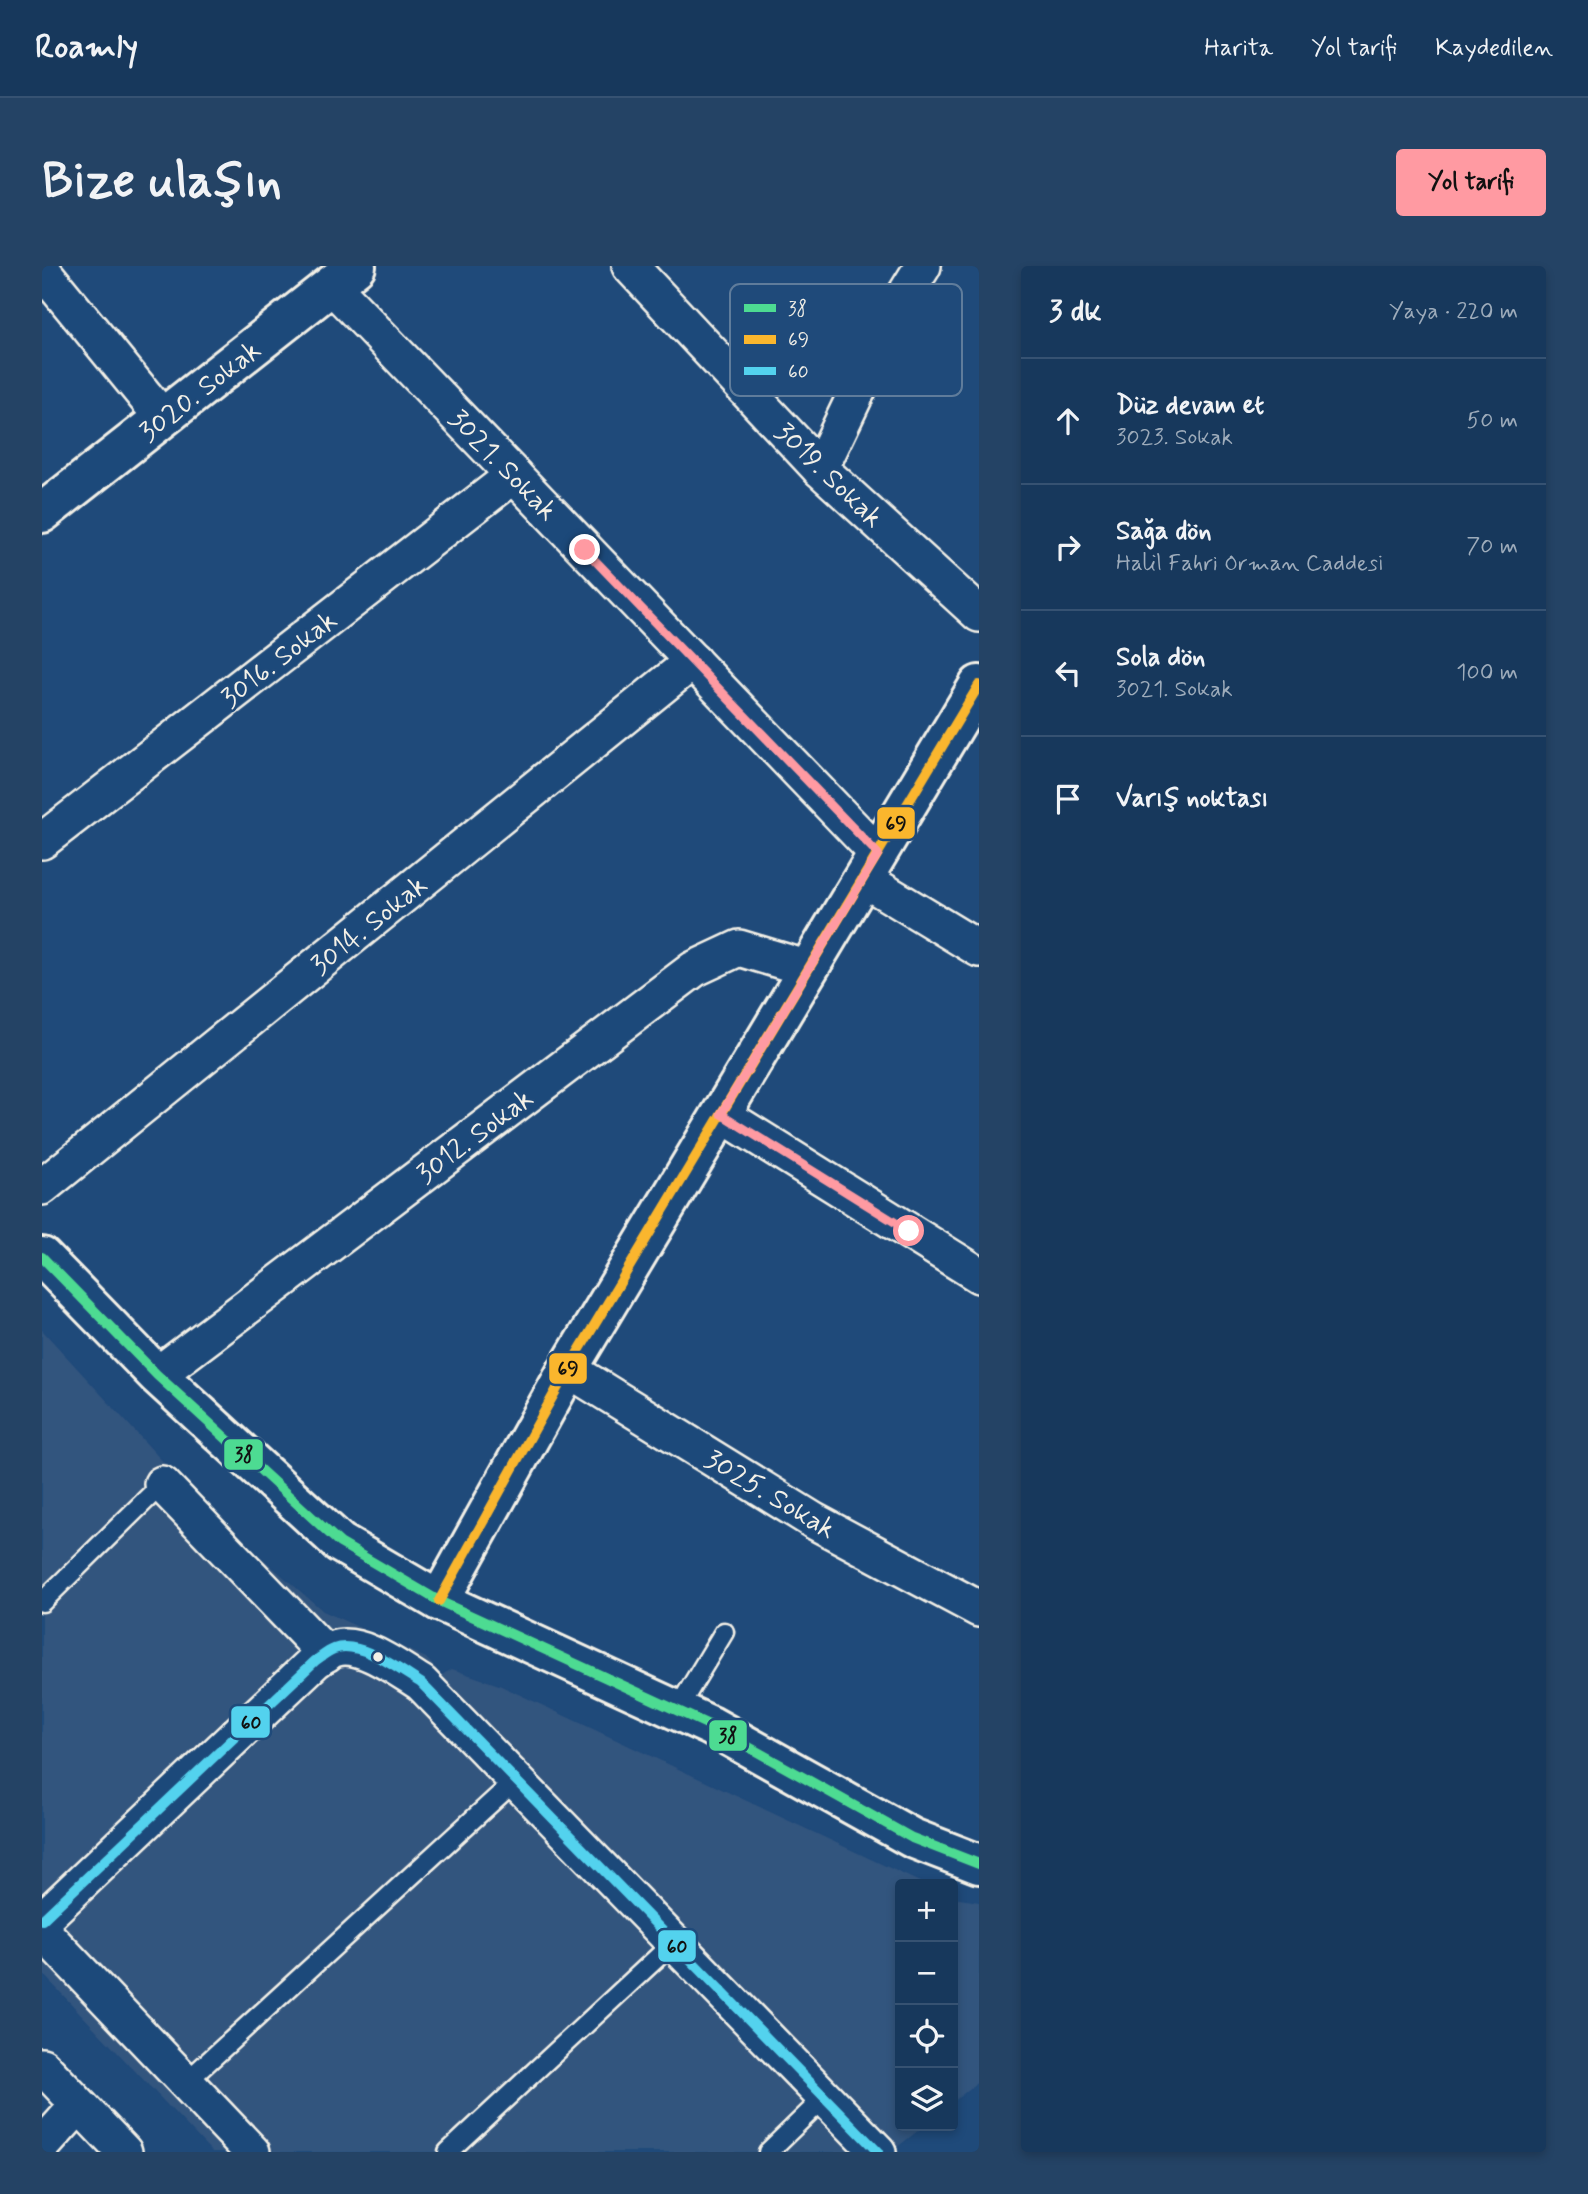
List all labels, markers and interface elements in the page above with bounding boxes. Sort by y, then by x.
text: Roamly [35,26,138,70]
text: Harita [1204,33,1273,64]
text: Yol tarifi [1311,33,1397,64]
text: Kaydedilen [1435,33,1553,64]
button: Yol tarifi [1396,149,1546,216]
text: Bize ulaşın [42,150,282,215]
legend [730,284,962,396]
text: 3 dk [1049,292,1101,331]
text: 38 [788,297,807,322]
text: Yaya · 220 m [1389,297,1518,327]
text: 69 [788,328,809,353]
street label: 3020. Sokak [132,333,269,451]
text: 60 [788,360,809,385]
text: Düz devam et [1116,389,1264,423]
street label: 3021. Sokak [440,402,565,530]
icon: ahead [1049,402,1087,440]
text: 50 m [1467,406,1518,436]
street label: 3019. Sokak [766,415,891,537]
text: 3023. Sokak [1116,423,1233,453]
text: Sağa dön [1116,515,1212,549]
icon: right [1049,528,1087,566]
text: 70 m [1466,532,1518,562]
route end [569,534,600,565]
text: Halil Fahri Orman Caddesi [1116,549,1384,579]
street label: 3016. Sokak [214,603,345,717]
text: Sola dön [1116,641,1205,675]
icon: left [1049,654,1087,692]
text: 100 m [1456,658,1518,688]
text: 3021. Sokak [1116,675,1233,705]
icon: arrive [1049,780,1087,818]
text: Varış noktası [1116,782,1268,816]
line badge: 69 [876,806,916,840]
text: 69 [885,812,907,837]
street label: 3014. Sokak [303,867,436,984]
street label: 3012. Sokak [409,1081,542,1193]
route start [893,1215,924,1246]
line badge: 69 [548,1352,588,1385]
text: 69 [557,1357,579,1382]
line badge: 38 [223,1438,264,1471]
street label: 3025. Sokak [697,1442,842,1549]
text: 38 [234,1443,254,1468]
unlabelled marker [371,1650,385,1664]
line badge: 60 [230,1705,271,1739]
text: 60 [241,1711,261,1736]
line badge: 38 [708,1719,748,1752]
text: 38 [718,1724,738,1749]
map controls [895,1879,958,2131]
button: + [895,1879,958,1942]
line badge: 60 [657,1929,697,1963]
text: 60 [667,1935,687,1960]
button: − [895,1942,958,2005]
button: locate [895,2005,958,2068]
button: layers [895,2068,958,2131]

